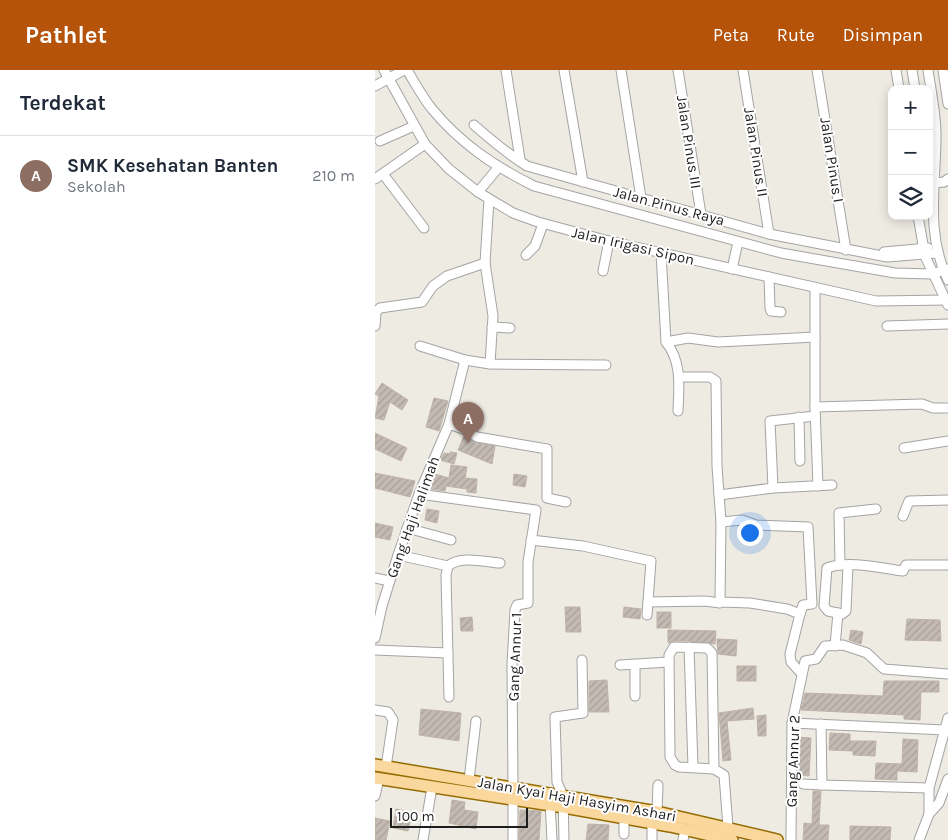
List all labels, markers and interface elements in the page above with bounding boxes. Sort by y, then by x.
text: Pathlet [25,21,107,49]
text: Peta [713,24,749,46]
text: Rute [777,24,815,46]
text: Disimpan [843,24,923,46]
map controls [888,85,933,220]
button: + [888,85,933,130]
text: Terdekat [20,91,106,115]
street label: Jalan Pinus III [673,94,705,190]
street label: Jalan Pinus II [740,106,772,198]
street label: Jalan Pinus I [816,116,848,204]
button: − [888,130,933,175]
text: SMK Kesehatan Banten [67,155,278,177]
text: A [31,166,41,185]
text: 210 m [312,166,355,185]
button: layers [888,175,933,220]
text: Sekolah [67,177,126,196]
street label: Jalan Pinus Raya [611,182,727,230]
street label: Jalan Irigasi Sipon [570,223,696,269]
pin: A [452,402,484,443]
street label: Gang Haji Halimah [383,454,443,580]
your location [737,520,763,546]
street label: Gang Annur 1 [504,612,526,702]
street label: Gang Annur 2 [782,714,804,808]
street label: Jalan Kyai Haji Hasyim Ashari [476,773,678,825]
scale bar [390,805,527,828]
text: 100 m [397,808,435,825]

